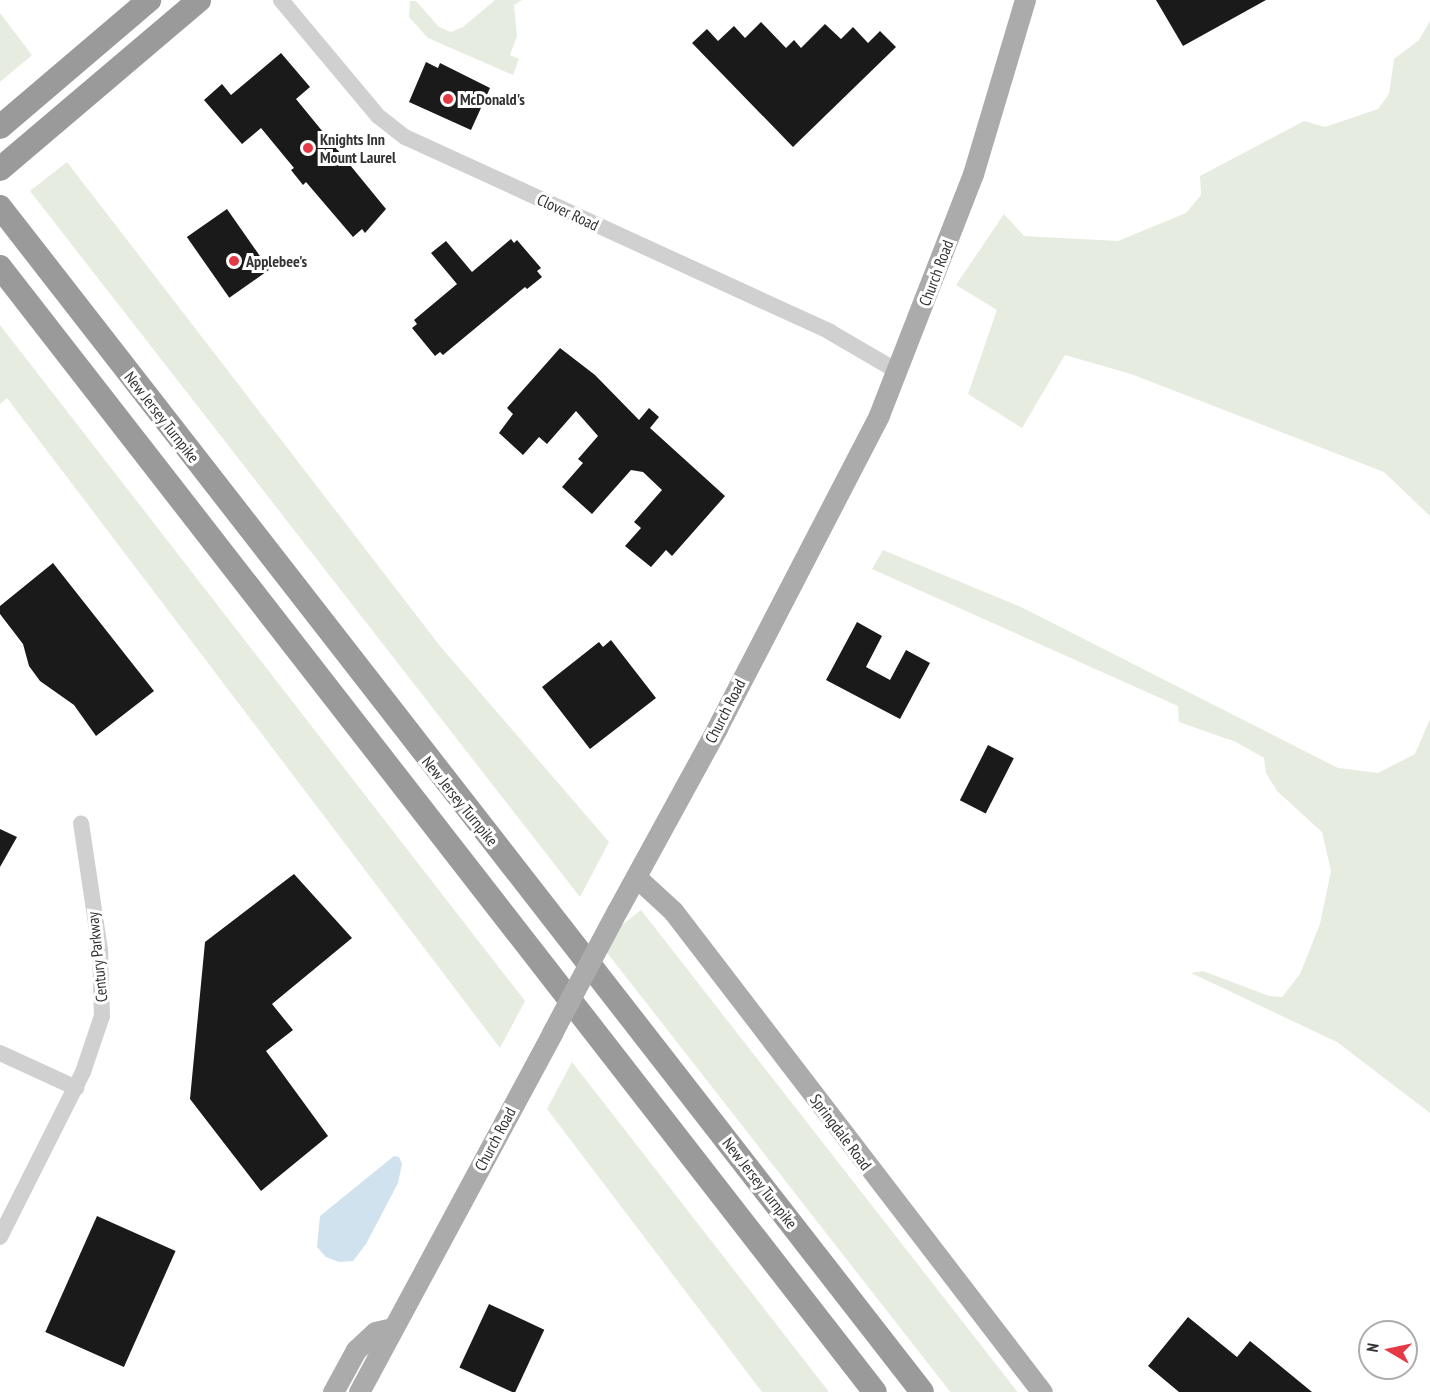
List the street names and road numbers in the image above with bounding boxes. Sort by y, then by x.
street label: Clover Road [534,189,602,235]
street label: Church Road [915,237,957,309]
street label: New Jersey Turnpike [120,367,204,467]
street label: Church Road [701,676,749,746]
street label: New Jersey Turnpike [418,752,502,850]
street label: Century Parkway [83,911,111,1003]
street label: Springdale Road [806,1090,876,1174]
street label: Church Road [470,1104,520,1174]
street label: New Jersey Turnpike [718,1133,802,1233]

